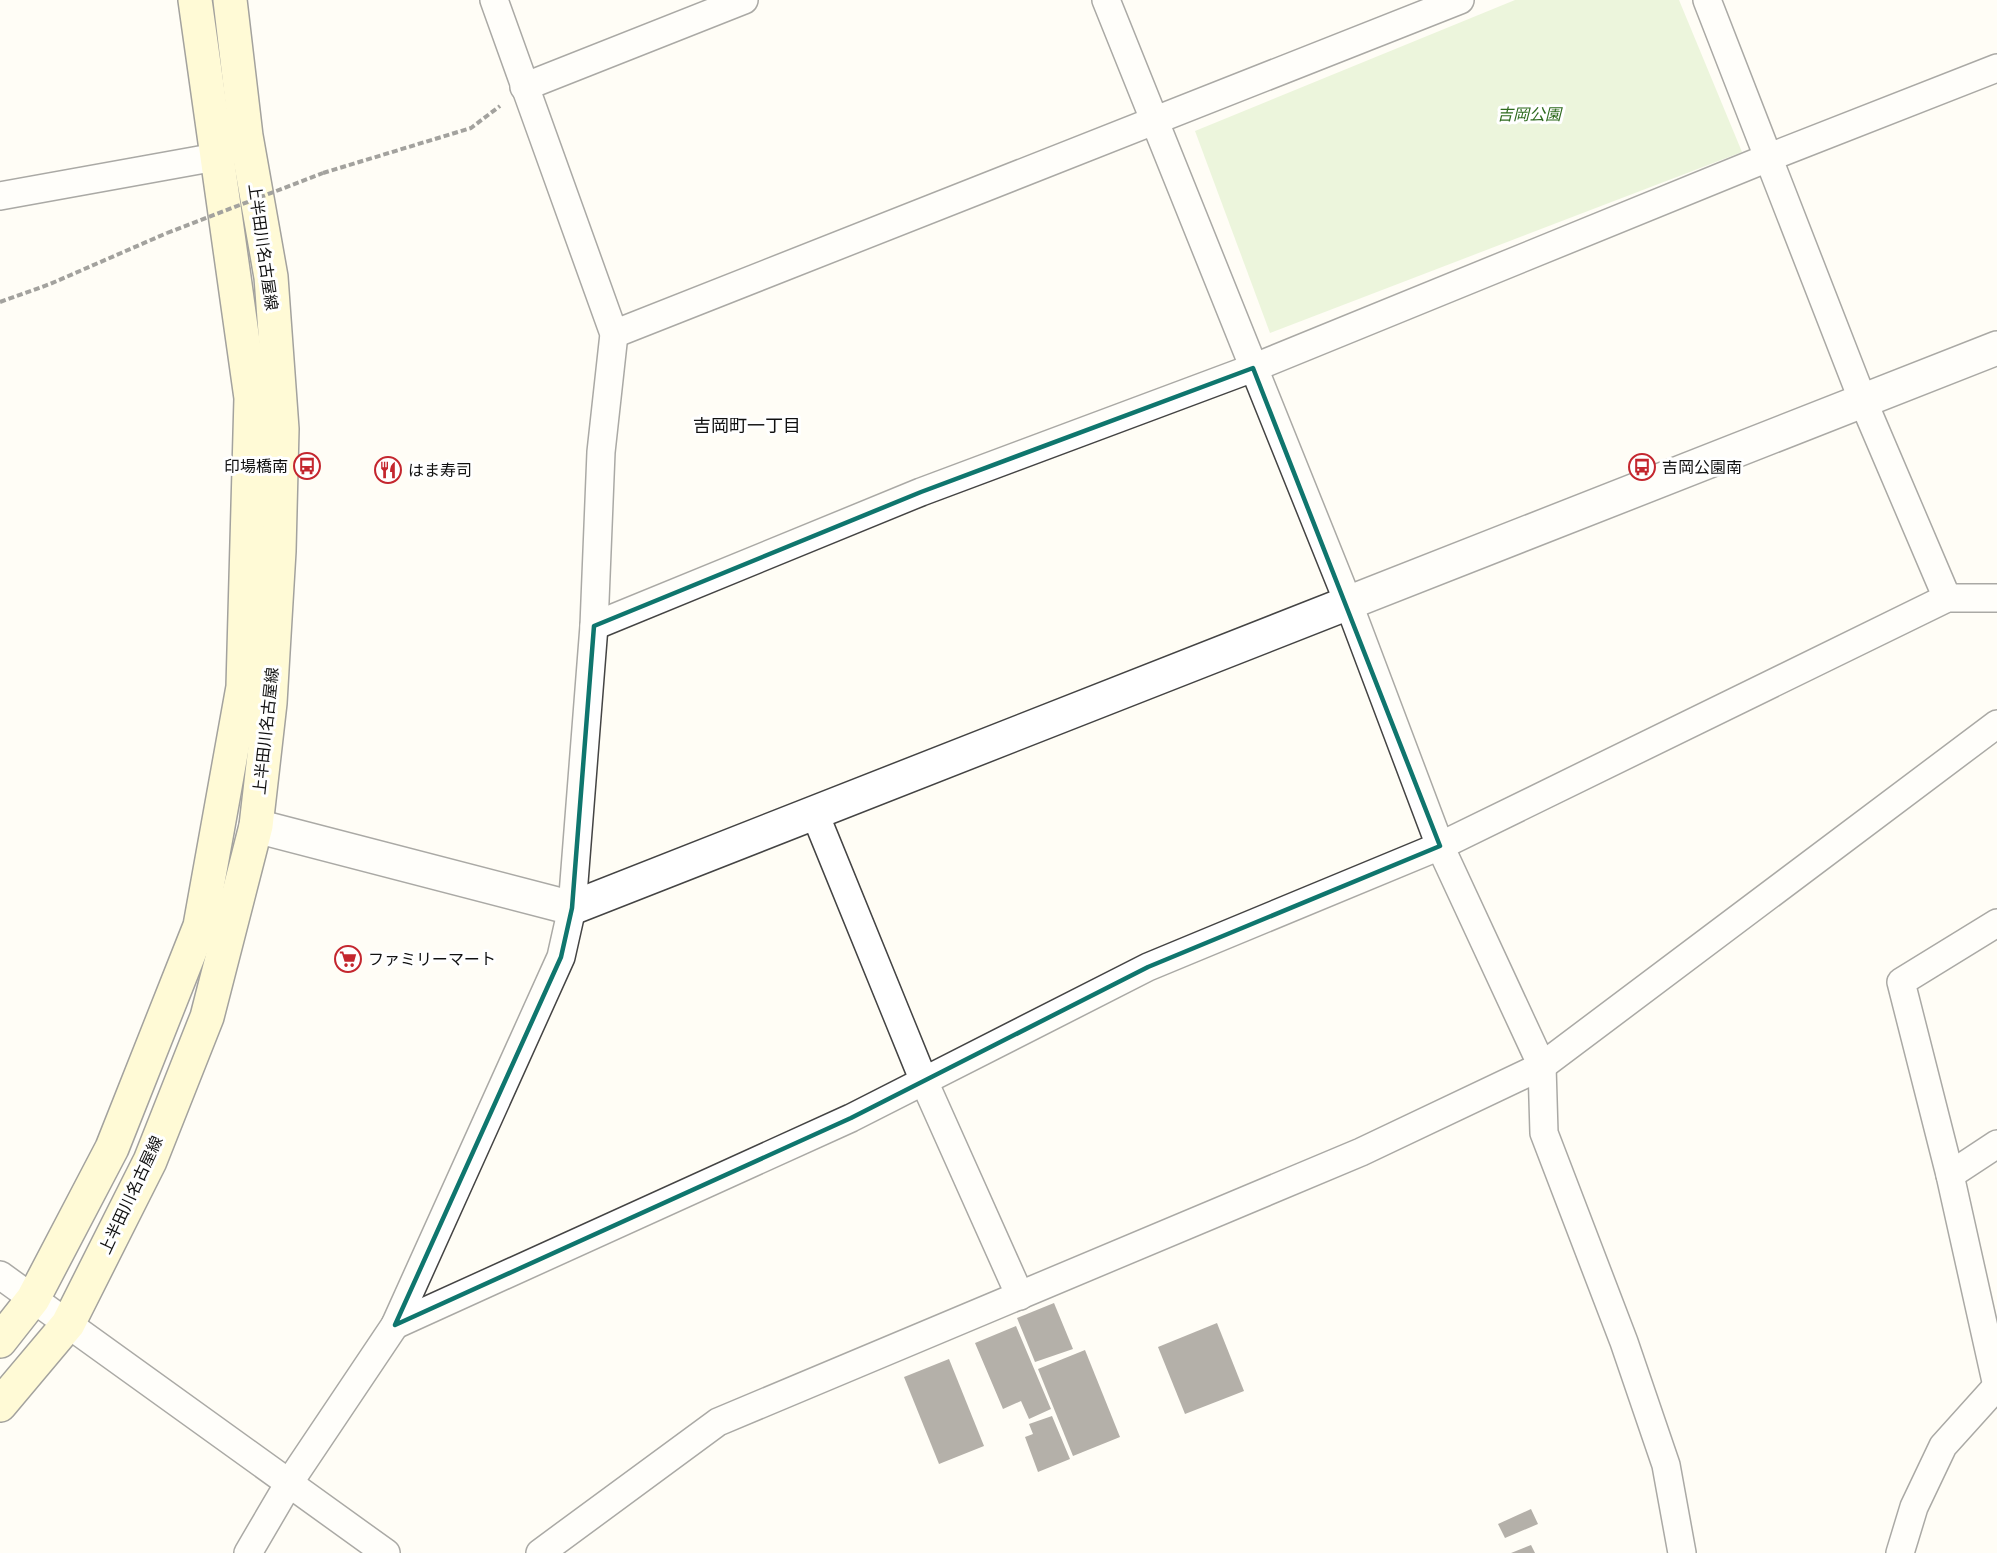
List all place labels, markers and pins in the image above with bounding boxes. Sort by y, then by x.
bus stop icon: 印場橋南 [292,451,322,481]
bus stop icon: 吉岡公園南 [1627,452,1657,482]
restaurant icon: はま寿司 [373,455,403,485]
place label: 印場橋南 [224,458,288,475]
place label: 吉岡公園南 [1662,459,1742,476]
place label: はま寿司 [408,462,472,479]
supermarket icon: ファミリーマート [333,944,363,974]
place label: ファミリーマート [368,951,496,968]

